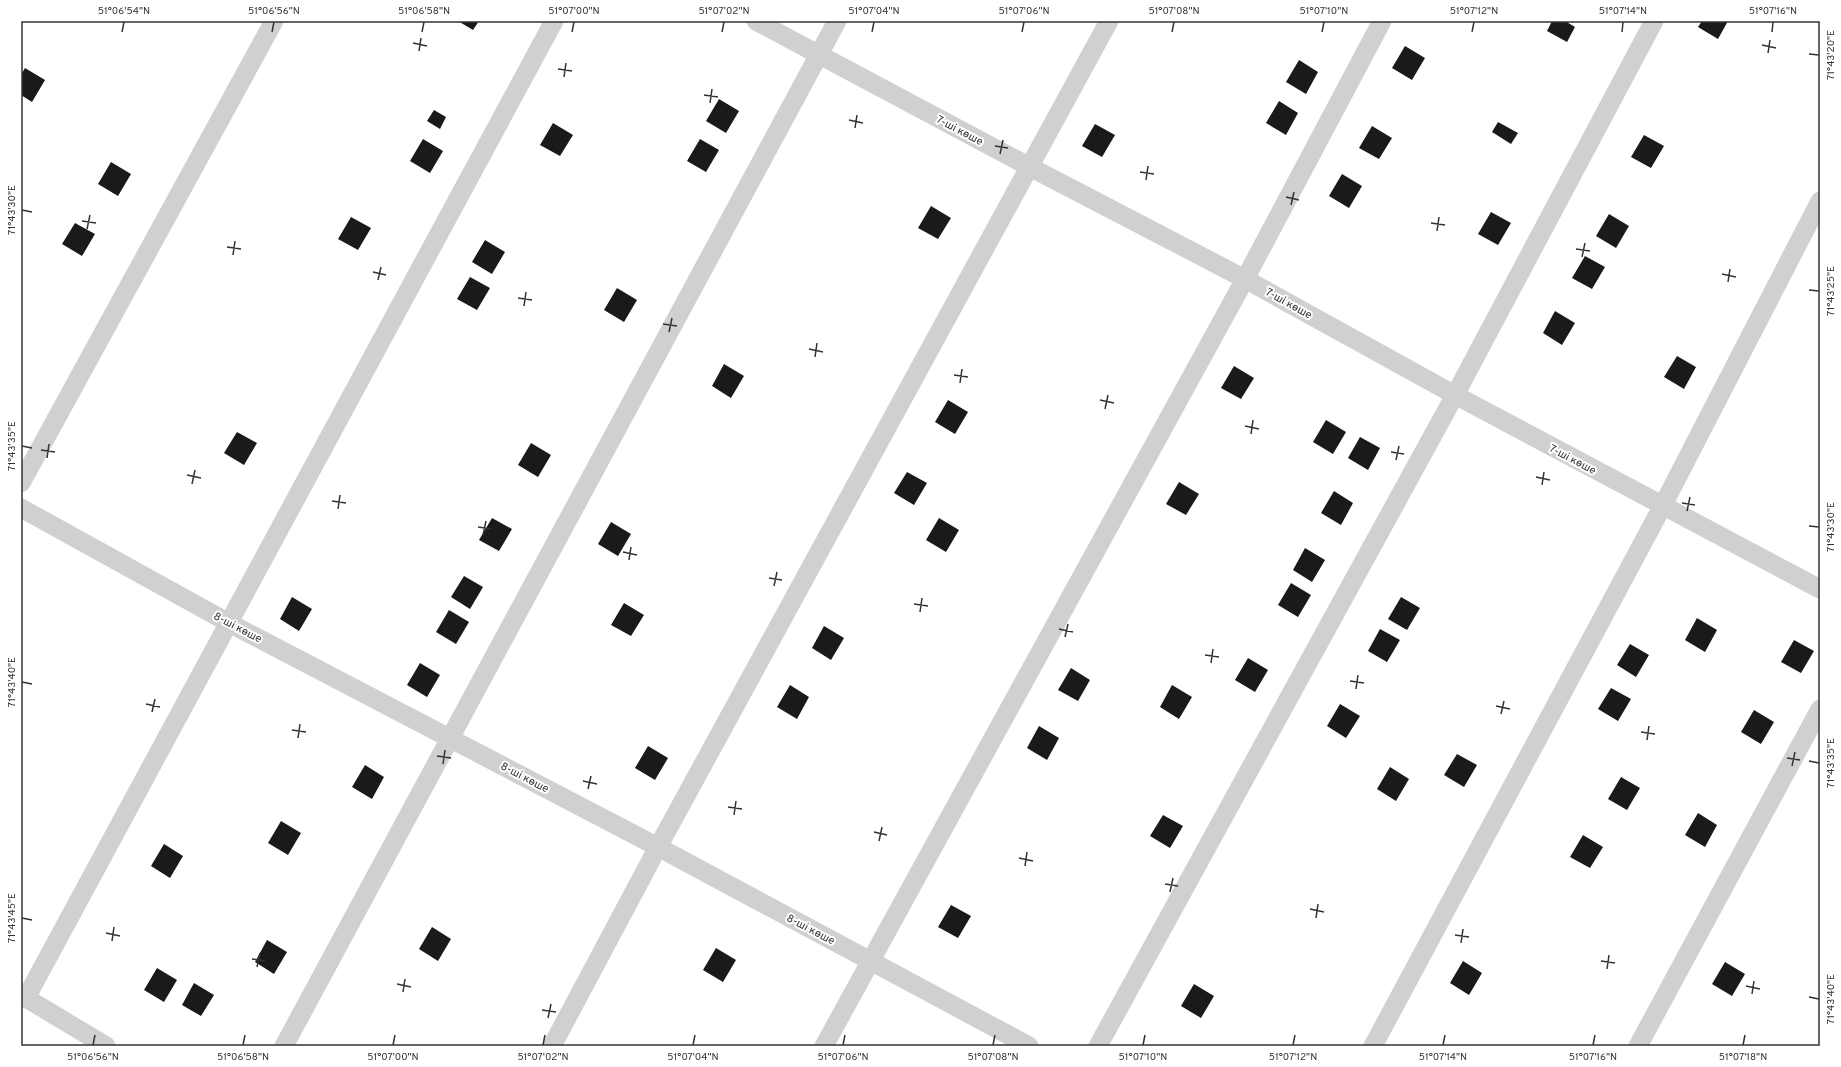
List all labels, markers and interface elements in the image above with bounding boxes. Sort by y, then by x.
text: 51°06'54"N [98,5,150,18]
text: 51°06'56"N [248,5,300,18]
text: 51°06'58"N [398,5,450,18]
text: 51°07'00"N [548,5,600,18]
text: 51°07'02"N [698,5,750,18]
text: 51°07'04"N [848,5,900,18]
text: 51°07'06"N [998,5,1050,18]
text: 51°07'08"N [1148,5,1200,18]
text: 51°07'10"N [1300,5,1348,18]
text: 51°07'12"N [1450,5,1498,18]
text: 51°07'14"N [1599,5,1647,18]
text: 51°07'16"N [1749,5,1797,18]
text: 71°43'20"E [1825,30,1838,80]
street label: 7-ші көше [934,113,985,149]
text: 71°43'30"E [6,185,19,235]
text: 71°43'25"E [1825,266,1838,316]
street label: 7-ші көше [1263,285,1314,322]
text: 71°43'35"E [6,421,19,471]
street label: 7-ші көше [1547,442,1598,478]
text: 71°43'30"E [1825,502,1838,552]
street label: 8-ші көше [211,609,264,646]
text: 71°43'40"E [6,657,19,707]
text: 71°43'35"E [1825,738,1838,788]
street label: 8-ші көше [498,759,551,796]
text: 71°43'45"E [6,893,19,943]
street label: 8-ші көше [784,911,837,948]
text: 71°43'40"E [1825,974,1838,1024]
text: 51°06'56"N [67,1051,119,1064]
text: 51°06'58"N [217,1051,269,1064]
text: 51°07'00"N [367,1051,419,1064]
text: 51°07'02"N [517,1051,569,1064]
text: 51°07'04"N [667,1051,719,1064]
text: 51°07'06"N [817,1051,869,1064]
text: 51°07'08"N [967,1051,1019,1064]
text: 51°07'10"N [1119,1051,1167,1064]
text: 51°07'12"N [1269,1051,1317,1064]
text: 51°07'14"N [1419,1051,1467,1064]
text: 51°07'16"N [1569,1051,1617,1064]
text: 51°07'18"N [1719,1051,1767,1064]

